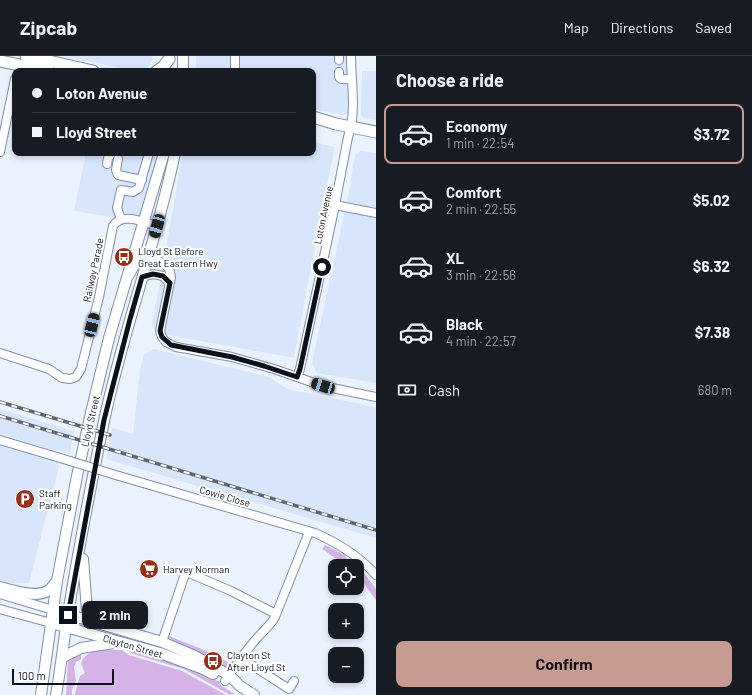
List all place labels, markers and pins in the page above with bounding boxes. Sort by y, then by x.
place label: Lloyd St Before Great Eastern Hwy [138,245,218,269]
bus stop icon: Lloyd St Before Great Eastern Hwy [113,246,135,268]
place label: Staff Parking [39,487,72,511]
parking icon: Staff Parking [14,488,36,510]
supermarket icon: Harvey Norman [138,558,160,580]
place label: Harvey Norman [163,563,230,575]
place label: Clayton St After Lloyd St [227,649,286,673]
bus stop icon: Clayton St After Lloyd St [202,650,224,672]

